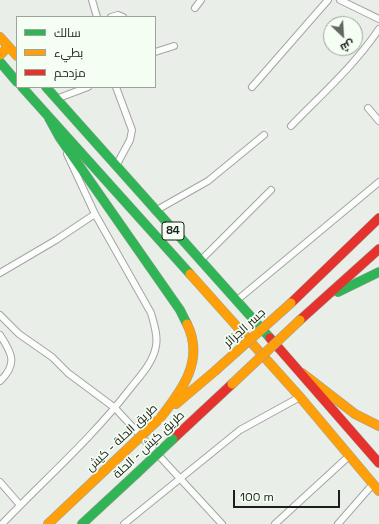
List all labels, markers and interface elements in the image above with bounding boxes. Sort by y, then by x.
legend [16,16,156,88]
north arrow [323,16,363,56]
text: سالك [54,25,81,41]
text: ش [338,37,357,55]
text: بطيء [54,45,83,61]
text: مزدحم [54,65,86,81]
road number: 84 [162,222,184,240]
street label: جسر الجزائر [221,306,269,350]
street label: طريق الحلة - كيش [83,401,161,475]
street label: طريق كيش - الحلة [110,408,188,482]
scale bar [235,482,342,508]
text: 100 m [240,489,274,505]

